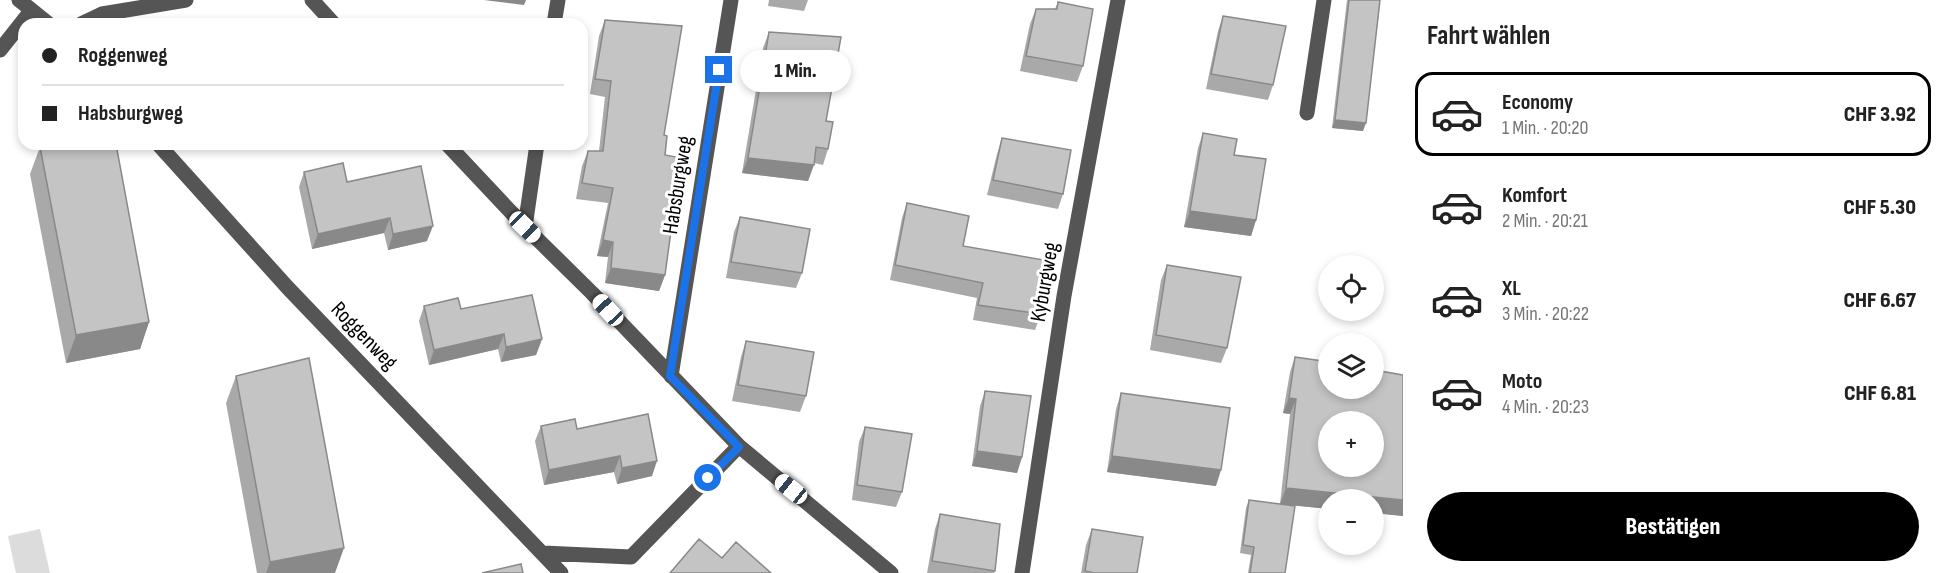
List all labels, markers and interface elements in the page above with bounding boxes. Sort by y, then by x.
text: Fahrt wählen [1427,20,1550,52]
text: Roggenweg [78,42,168,69]
callout: 1 Min. [740,49,851,91]
route end [705,56,732,83]
text: 1 Min. [774,59,817,83]
icon: car [1430,87,1484,141]
text: Economy [1502,89,1573,116]
text: Habsburgweg [78,100,183,127]
text: CHF 3.92 [1844,101,1916,128]
text: 1 Min. · 20:20 [1502,116,1588,140]
street label: Habsburgweg [657,134,699,236]
icon: car [1430,180,1484,234]
text: Komfort [1502,182,1567,209]
text: CHF 5.30 [1843,194,1916,221]
car [506,208,544,246]
text: 2 Min. · 20:21 [1502,209,1588,233]
street label: Kyburgweg [1025,240,1065,324]
map controls [1318,255,1384,555]
button: locate [1318,255,1384,321]
icon: car [1430,273,1484,327]
text: XL [1502,275,1521,302]
text: CHF 6.67 [1844,287,1916,314]
car [589,291,627,329]
street label: Roggenweg [325,296,403,376]
text: 3 Min. · 20:22 [1502,302,1589,326]
button: layers [1318,333,1384,399]
icon: car [1430,366,1484,420]
text: Moto [1502,368,1542,395]
text: CHF 6.81 [1844,380,1916,407]
text: 4 Min. · 20:23 [1502,395,1589,419]
button: + [1318,411,1384,477]
route start [694,464,721,491]
car [771,471,811,507]
button: − [1318,489,1384,555]
button: Bestätigen [1427,492,1919,561]

